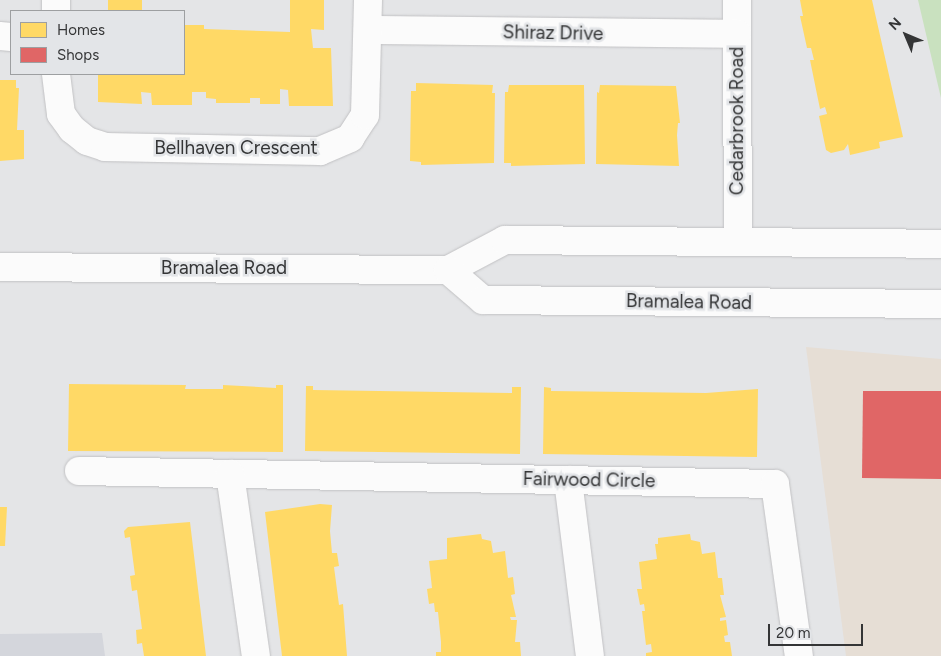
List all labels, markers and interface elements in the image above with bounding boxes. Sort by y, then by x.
legend [10,10,185,75]
north arrow [881,10,931,60]
text: N [885,14,905,34]
text: Homes [57,21,105,39]
street label: Shiraz Drive [502,21,604,45]
text: Shops [57,46,99,64]
street label: Cedarbrook Road [726,47,748,195]
street label: Bellhaven Crescent [154,137,318,159]
street label: Bramalea Road [161,257,287,279]
street label: Bramalea Road [626,290,752,314]
street label: Fairwood Circle [522,467,656,493]
scale bar [771,614,866,646]
text: 20 m [776,624,810,642]

